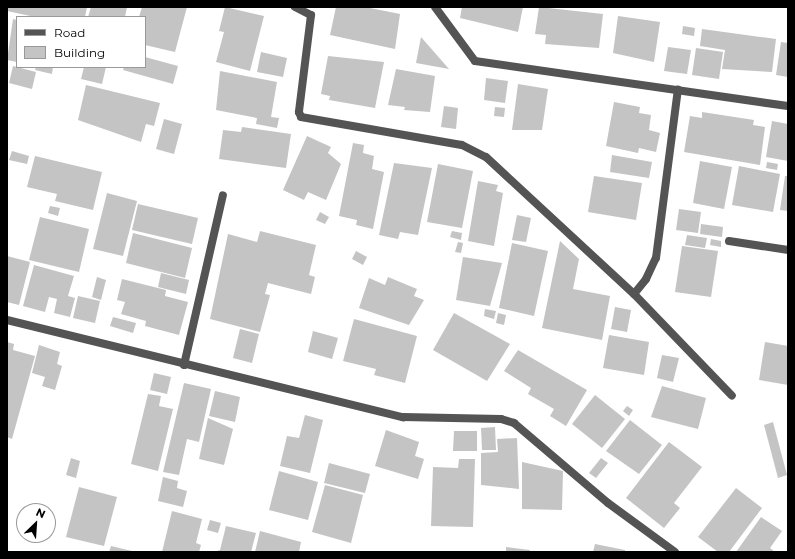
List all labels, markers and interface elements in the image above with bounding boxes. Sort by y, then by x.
legend [16,16,146,68]
text: Road [54,25,85,40]
text: Building [54,45,105,60]
north arrow [16,503,56,543]
text: N [34,505,48,521]

